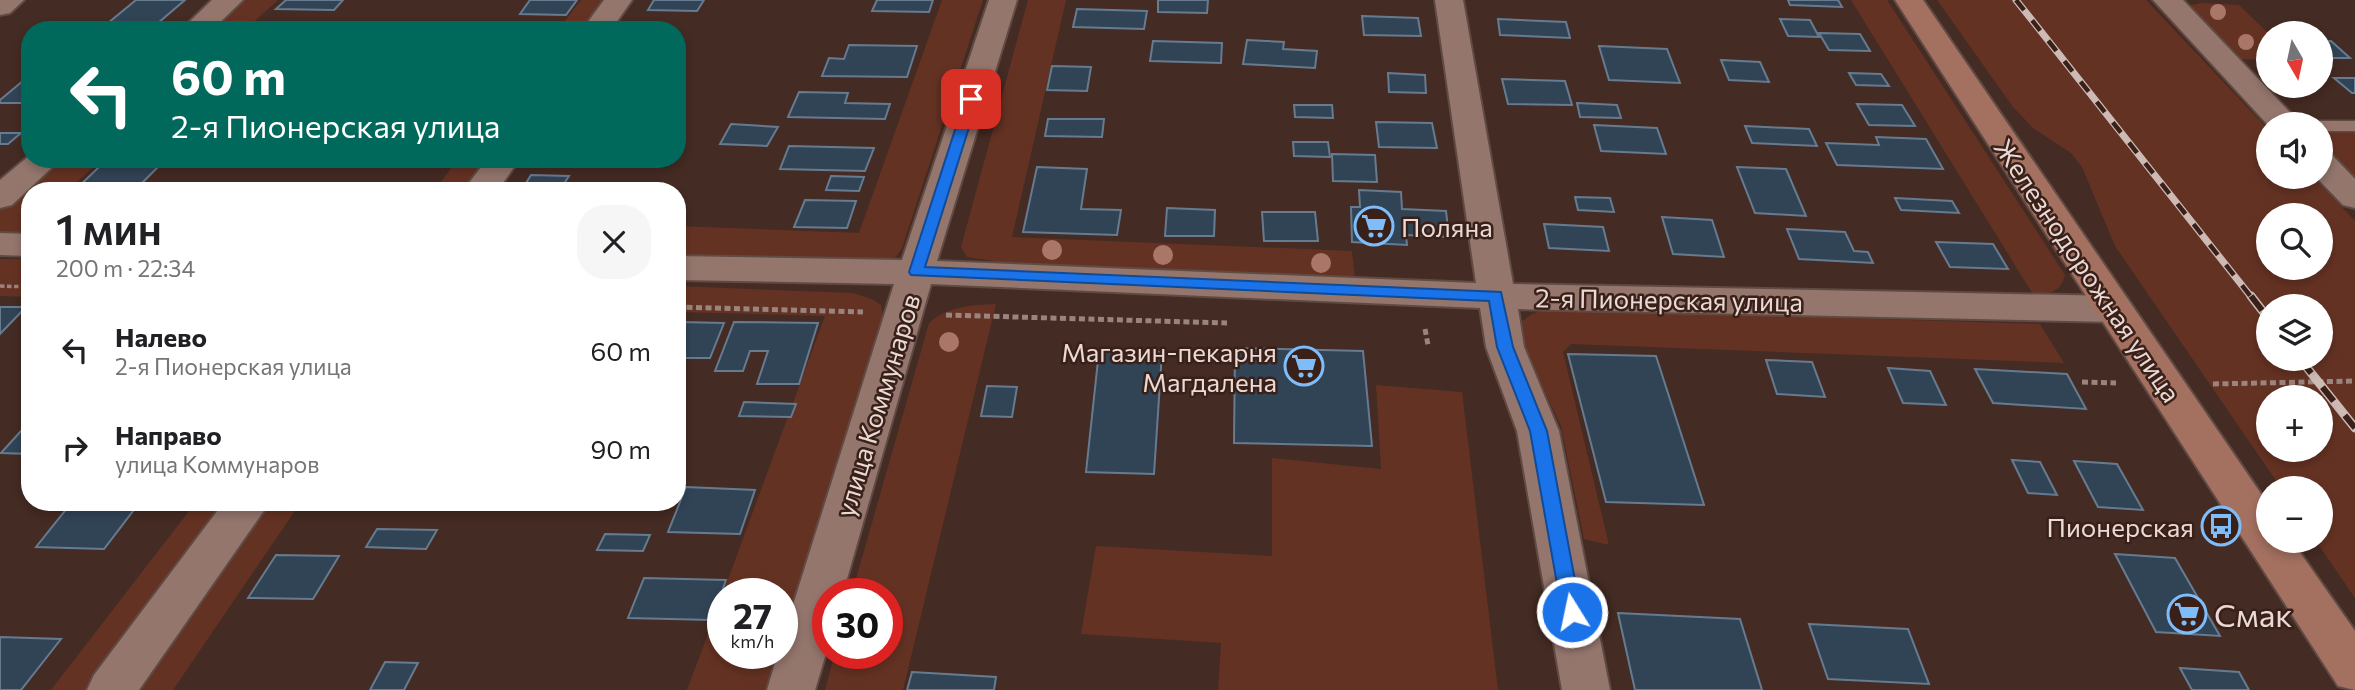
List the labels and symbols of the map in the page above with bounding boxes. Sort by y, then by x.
north arrow [2256,21,2333,98]
pin [941,69,1001,129]
street label: Железнодорожная улица [1988,133,2188,407]
supermarket icon: Поляна [1353,205,1395,247]
place label: Поляна [1401,211,1493,242]
street label: 2-я Пионерская улица [1535,281,1803,317]
street label: улица Коммунаров [828,290,926,520]
place label: Магазин-пекарня Магдалена [1061,336,1277,397]
supermarket icon: Магазин-пекарня Магдалена [1283,345,1325,387]
bus stop icon: Пионерская [2200,505,2242,547]
place label: Пионерская [2047,511,2194,542]
position arrow [1535,575,1609,649]
speed limit sign: 30 [812,578,903,669]
supermarket icon: Смак [2166,593,2208,635]
place label: Смак [2214,594,2292,634]

